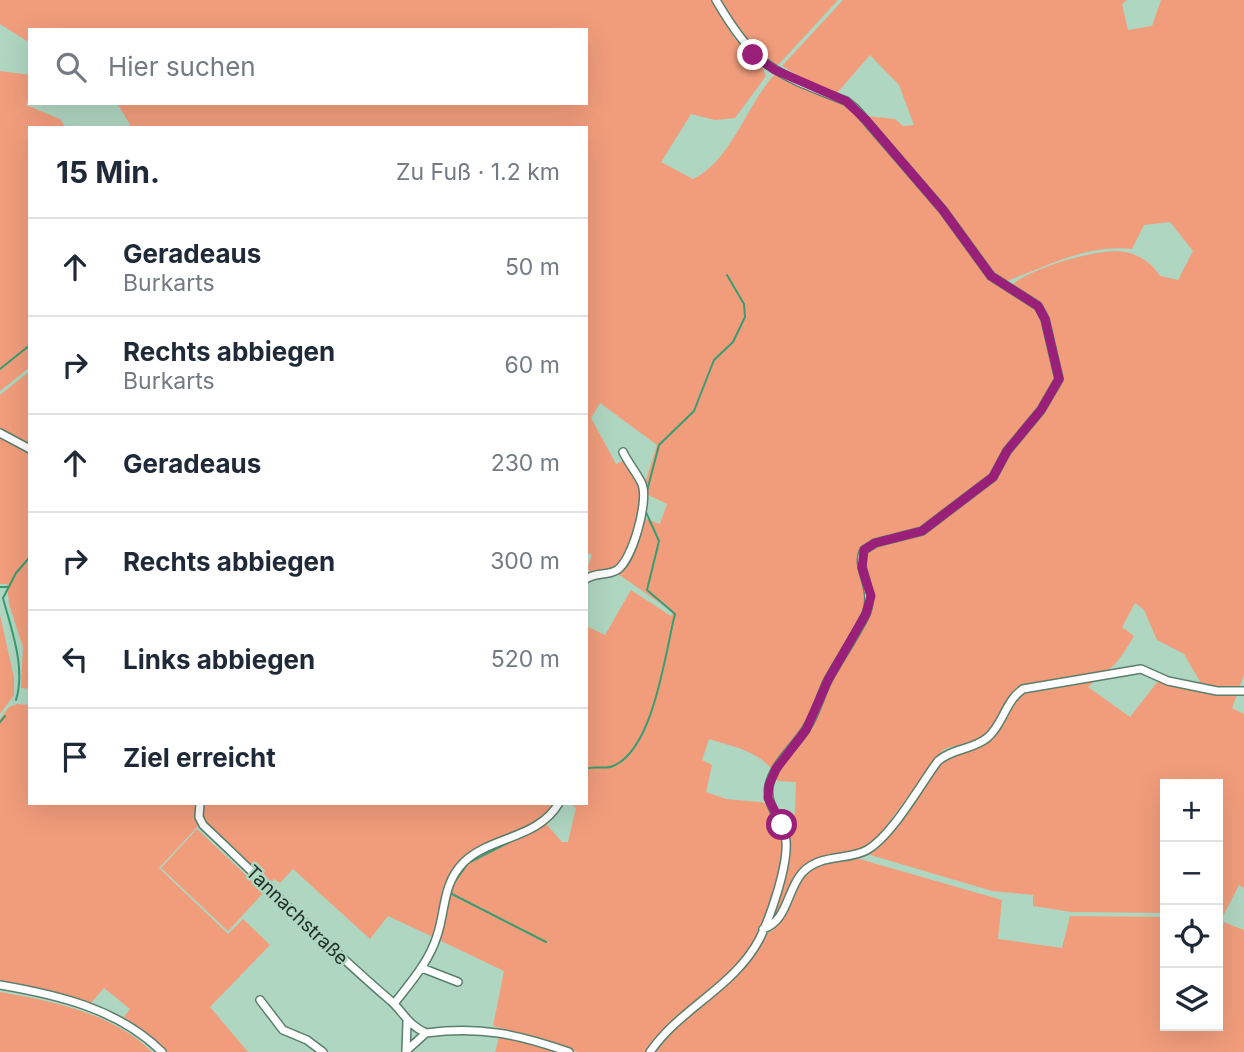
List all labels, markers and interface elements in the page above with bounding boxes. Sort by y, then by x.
search box [28,28,588,105]
route end [737,39,768,70]
icon: search [52,48,90,86]
text: Hier suchen [108,51,256,82]
text: 15 Min. [56,154,160,190]
text: Zu Fuß · 1.2 km [396,158,560,186]
text: Geradeaus [123,238,261,269]
icon: ahead [56,248,94,286]
text: 50 m [505,253,560,281]
text: Burkarts [123,269,215,297]
text: Rechts abbiegen [123,336,335,367]
icon: right [56,346,94,384]
text: 60 m [505,351,560,379]
text: Burkarts [123,367,215,395]
icon: ahead [56,444,94,482]
text: Geradeaus [123,448,261,479]
text: 230 m [491,449,560,477]
icon: right [56,542,94,580]
text: Rechts abbiegen [123,546,335,577]
text: 300 m [490,547,560,575]
icon: left [56,640,94,678]
text: Links abbiegen [123,644,315,675]
text: 520 m [491,645,560,673]
icon: arrive [56,738,94,776]
text: Ziel erreicht [123,742,276,773]
map controls [1160,779,1223,1031]
button: + [1160,779,1223,842]
route start [766,809,797,840]
button: − [1160,842,1223,905]
street label: Tannachstraße [241,860,353,970]
button: locate [1160,905,1223,968]
button: layers [1160,968,1223,1031]

